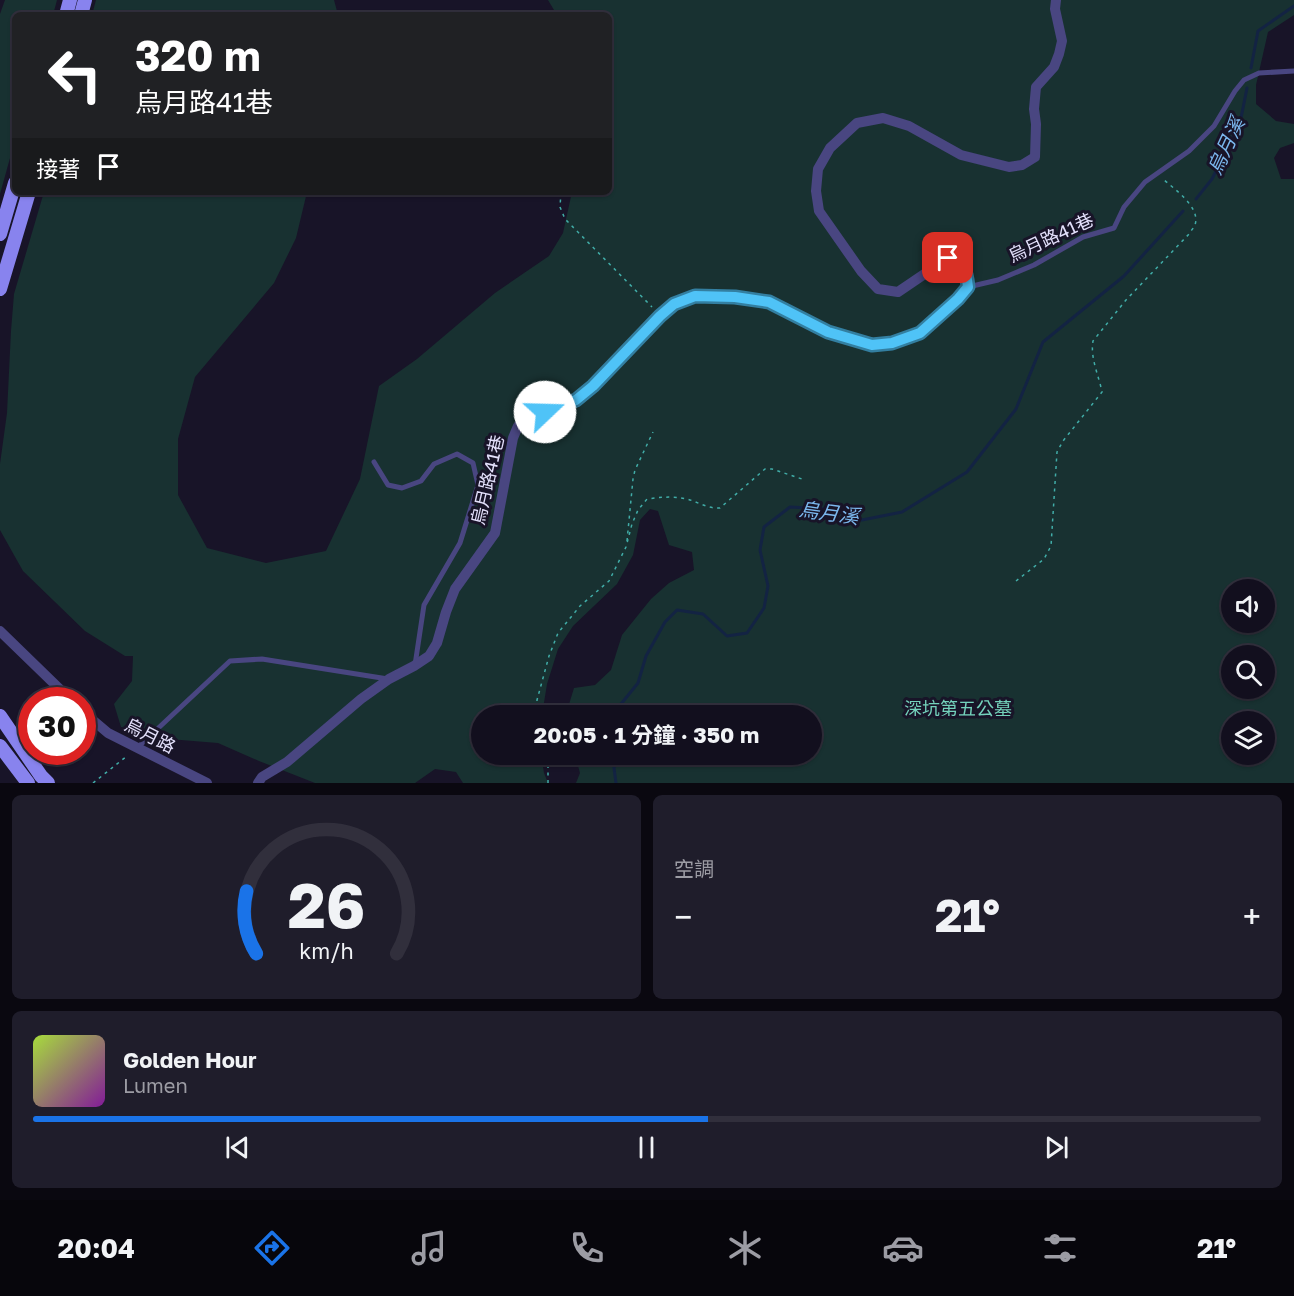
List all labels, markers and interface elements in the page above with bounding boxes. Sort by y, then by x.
text: 320 m [135,30,261,80]
icon: left [36,36,114,114]
text: 烏月路41巷 [135,86,273,118]
water label: 烏月溪 [1202,111,1250,178]
icon: arrive [92,150,125,183]
text: 接著 [36,155,80,182]
street label: 烏月路41巷 [1004,208,1097,266]
pin [922,232,973,283]
icon: arrive [931,241,964,274]
position arrow [513,380,577,444]
street label: 烏月路41巷 [466,433,508,527]
water label: 烏月溪 [798,496,863,528]
map controls [1221,579,1275,765]
button: sound [1221,579,1275,633]
button: search [1221,645,1275,699]
speed limit sign: 30 [18,687,96,765]
park label: 深坑第五公墓 [904,697,1012,719]
button: layers [1221,711,1275,765]
street label: 烏月路 [121,713,180,757]
text: 20:05 · 1 分鐘 · 350 m [534,721,759,748]
text: 空調 [674,856,714,880]
text: 26 [288,867,365,942]
text: 21° [935,888,1000,942]
text: − [674,897,692,936]
text: + [1243,897,1261,936]
text: km/h [299,938,354,964]
text: Golden Hour [123,1046,257,1073]
text: Lumen [123,1073,188,1097]
icon: previous [221,1131,254,1164]
icon: pause [630,1131,663,1164]
icon: next [1040,1131,1073,1164]
icon: directions [251,1227,293,1269]
icon: music [408,1227,450,1269]
icon: phone [566,1227,608,1269]
icon: climate [724,1227,766,1269]
icon: car [882,1227,924,1269]
icon: filters [1039,1227,1081,1269]
text: 20:04 [58,1232,135,1264]
text: 21° [1197,1232,1236,1264]

